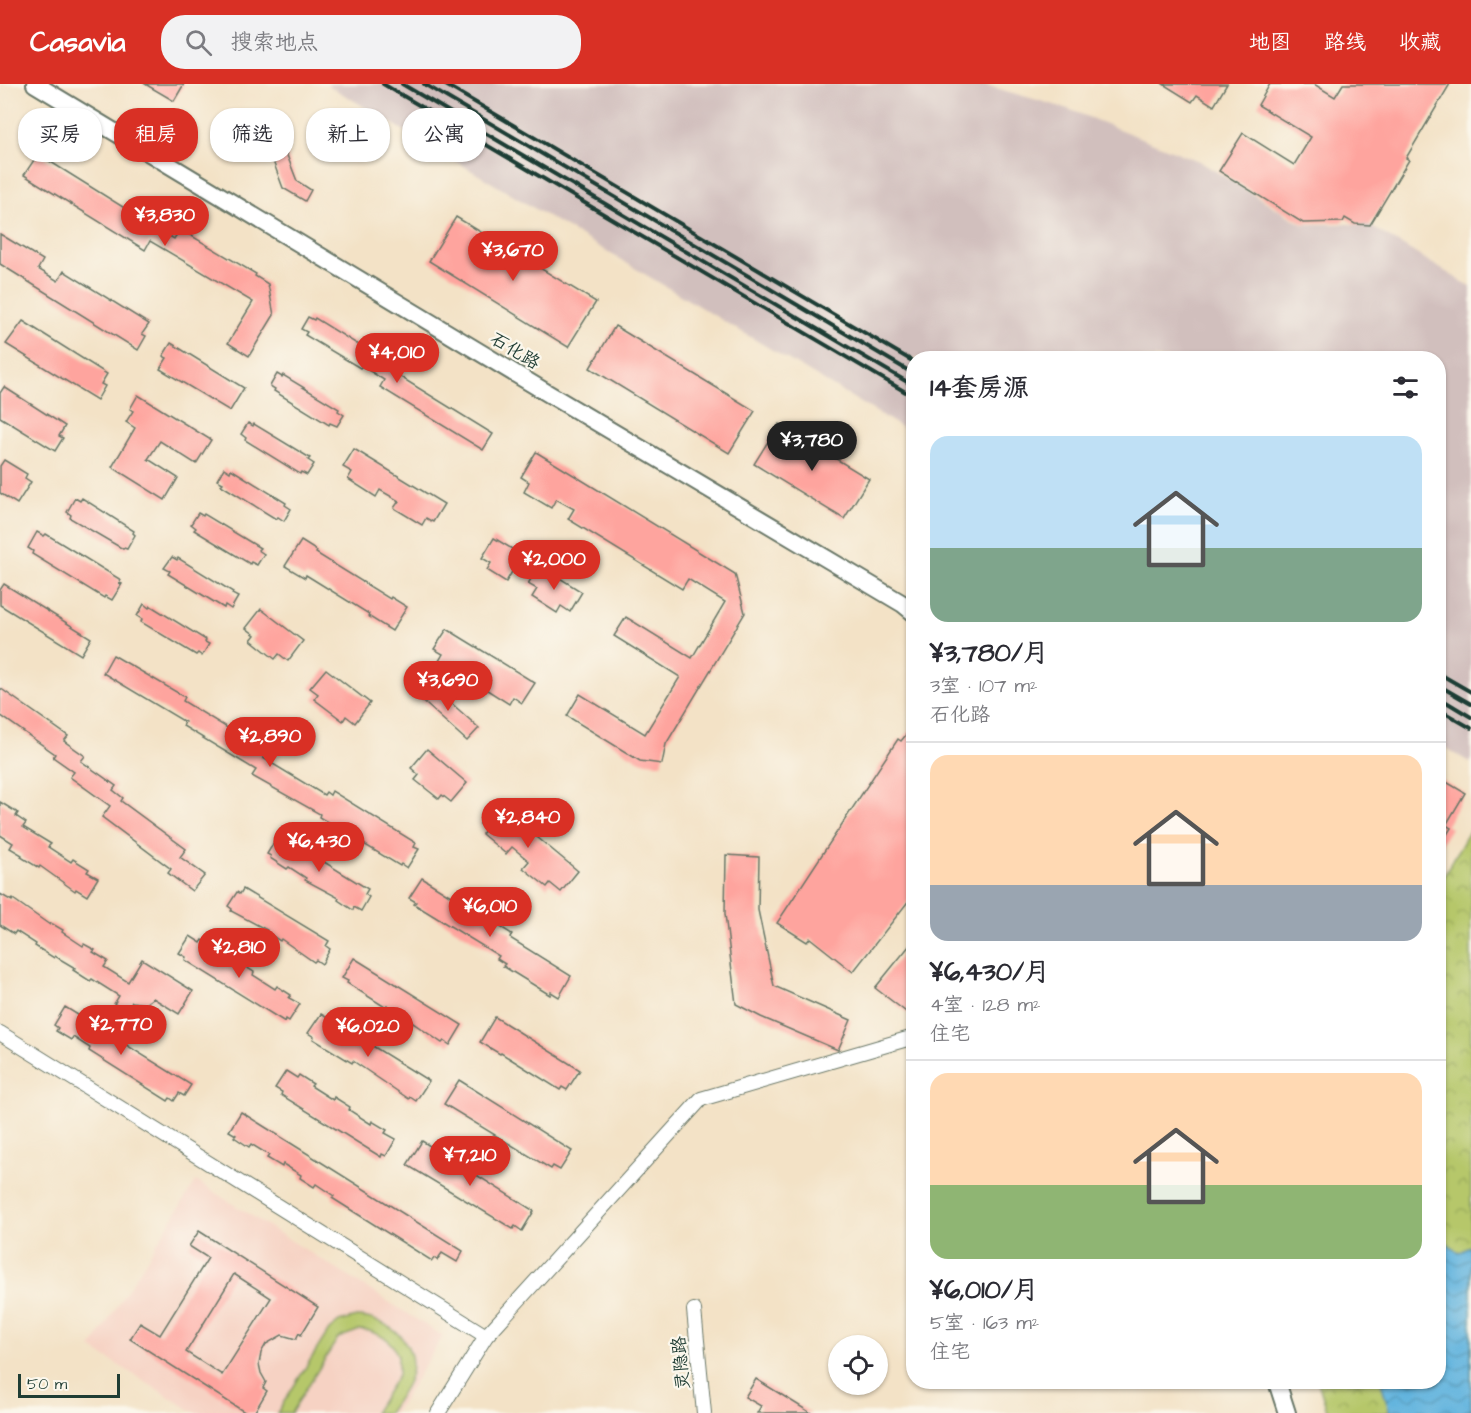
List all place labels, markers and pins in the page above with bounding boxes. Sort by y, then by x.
pin: ¥3,830 [116,196,214,247]
pin: ¥3,670 [464,231,562,282]
pin: ¥4,010 [348,333,446,384]
pin: ¥3,780 [763,421,861,472]
pin: ¥2,000 [505,540,603,591]
pin: ¥3,690 [399,661,497,712]
pin: ¥2,890 [221,717,319,768]
pin: ¥2,840 [479,798,577,849]
pin: ¥6,430 [270,822,368,873]
pin: ¥6,010 [441,887,539,938]
pin: ¥2,810 [190,928,288,979]
pin: ¥2,770 [72,1005,170,1056]
pin: ¥6,020 [319,1007,417,1058]
pin: ¥7,210 [421,1136,519,1187]

